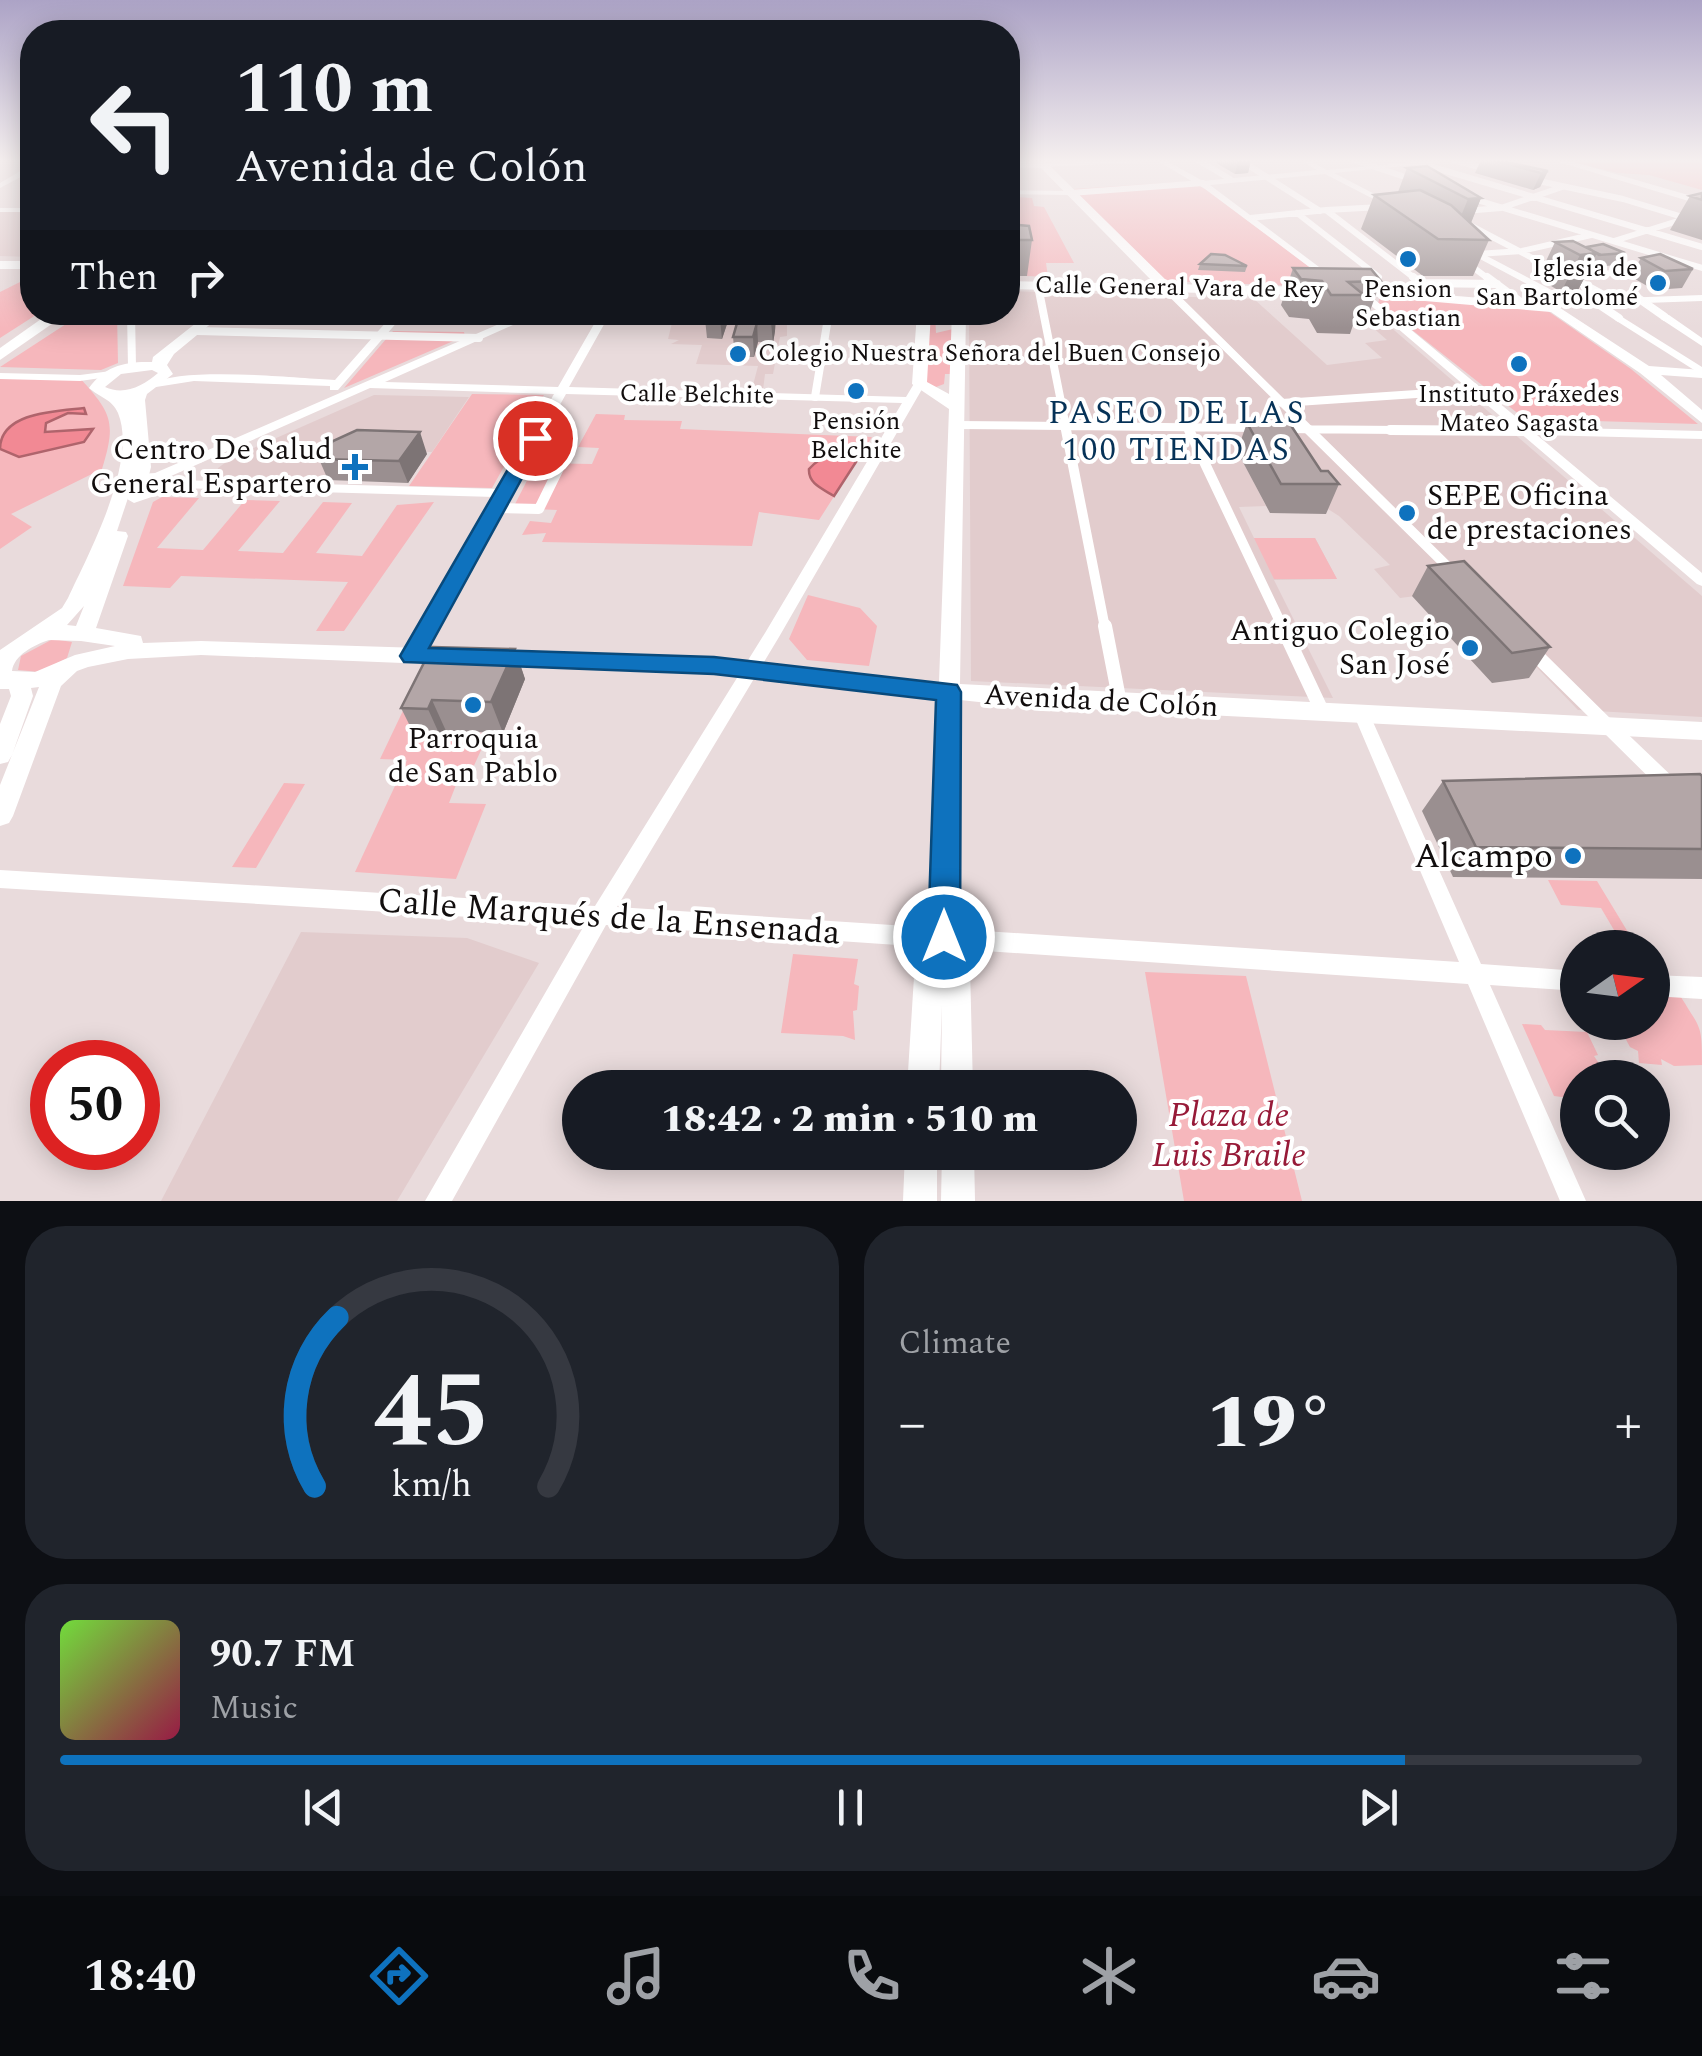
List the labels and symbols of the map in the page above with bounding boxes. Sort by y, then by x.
marker: Pension Sebastian [1397,248,1419,270]
place label: Iglesia de San Bartolomé [1476,250,1638,317]
street label: Calle General Vara de Rey [1035,266,1324,310]
place label: Pension Sebastian [1355,271,1461,338]
marker: Iglesia de San Bartolomé [1647,272,1669,294]
place label: Colegio Nuestra Señora del Buen Consejo [758,335,1221,373]
marker: Colegio Nuestra Señora del Buen Consejo [727,343,749,365]
marker: Instituto Práxedes Mateo Sagasta [1508,353,1530,375]
street label: Calle Belchite [619,375,775,415]
place label: Instituto Práxedes Mateo Sagasta [1418,376,1620,443]
marker: Pensión Belchite [845,380,867,402]
district label: PASEO DE LAS 100 TIENDAS [1048,389,1306,475]
pin [493,396,578,481]
place label: Pensión Belchite [810,403,902,470]
place label: Centro De Salud General Espartero [90,427,332,507]
marker: Centro De Salud General Espartero [342,454,368,480]
place label: SEPE Oficina de prestaciones [1427,473,1632,553]
marker: SEPE Oficina de prestaciones [1396,502,1418,524]
place label: Antiguo Colegio San José [1230,608,1450,688]
marker: Antiguo Colegio San José [1459,637,1481,659]
street label: Avenida de Colón [982,672,1220,730]
marker: Parroquia de San Pablo [462,694,484,716]
place label: Parroquia de San Pablo [388,716,558,796]
place label: Alcampo [1414,830,1553,883]
marker: Alcampo [1562,845,1584,867]
street label: Calle Marqués de la Ensenada [376,874,842,960]
position arrow [892,885,996,989]
north arrow [1560,930,1670,1040]
speed limit sign: 50 [30,1040,160,1170]
park label: Plaza de Luis Braile [1152,1089,1306,1182]

